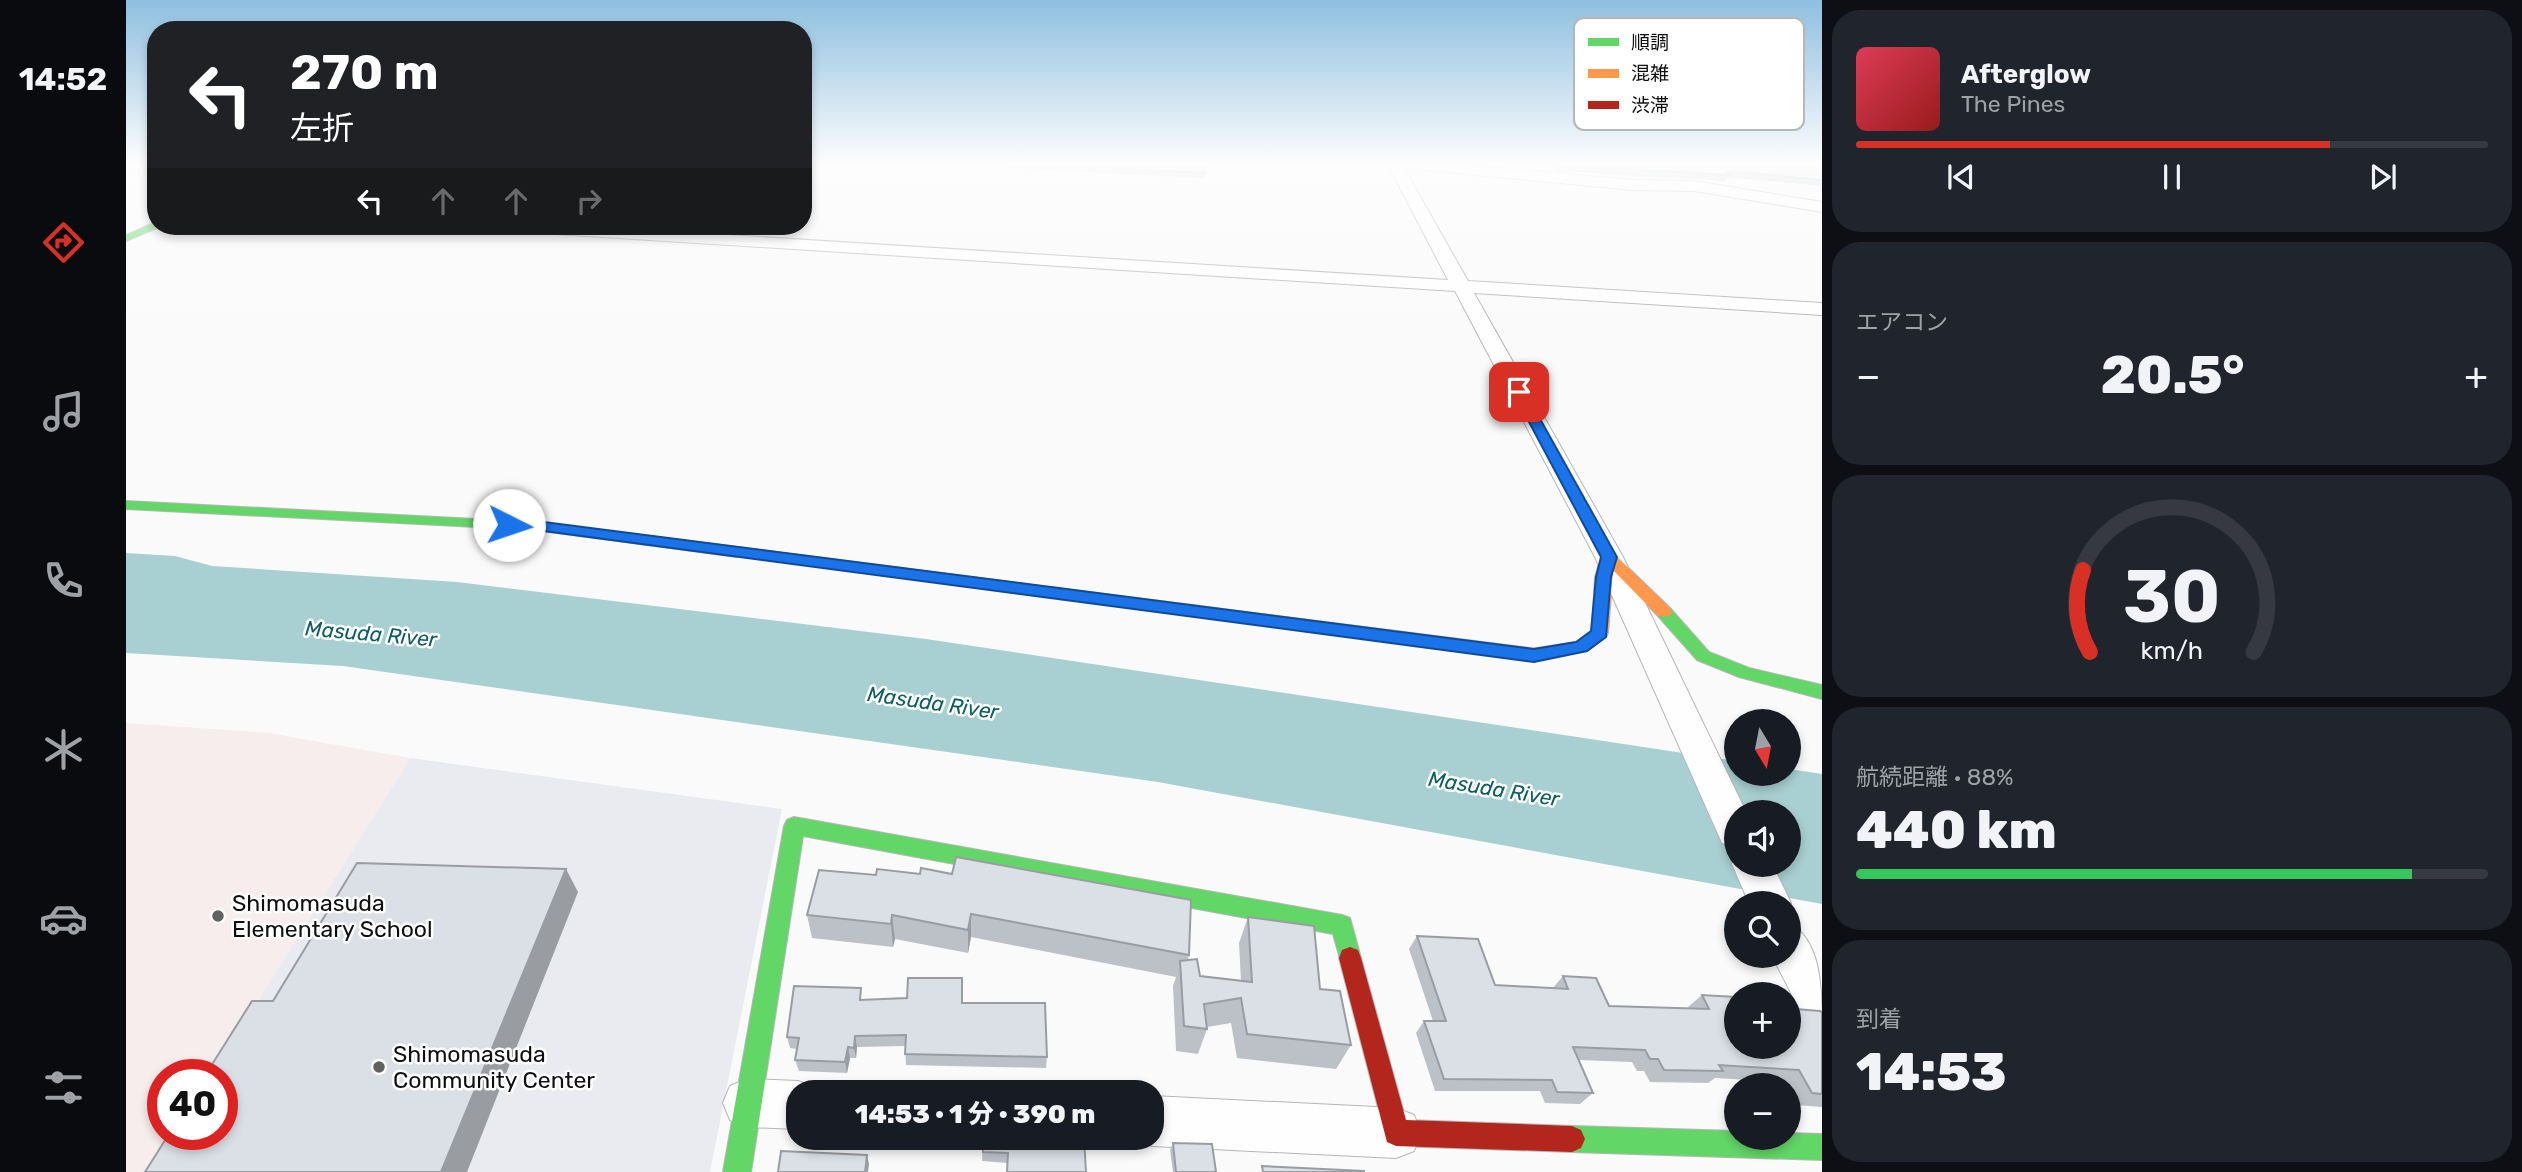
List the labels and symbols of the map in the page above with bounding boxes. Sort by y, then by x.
legend [1574,18,1804,130]
text: 順調 [1631,31,1669,54]
text: 混雑 [1631,62,1669,85]
text: 渋滞 [1631,94,1669,117]
pin [1489,362,1549,422]
position arrow [472,488,546,562]
water label: Masuda River [304,615,439,652]
water label: Masuda River [866,681,1001,724]
north arrow [1724,709,1801,786]
water label: Masuda River [1427,766,1562,811]
place label: Shimomasuda Elementary School [232,889,433,943]
marker: Shimomasuda Elementary School [210,908,226,924]
place label: Shimomasuda Community Center [393,1040,595,1094]
speed limit sign: 40 [147,1059,238,1150]
marker: Shimomasuda Community Center [371,1059,387,1075]

